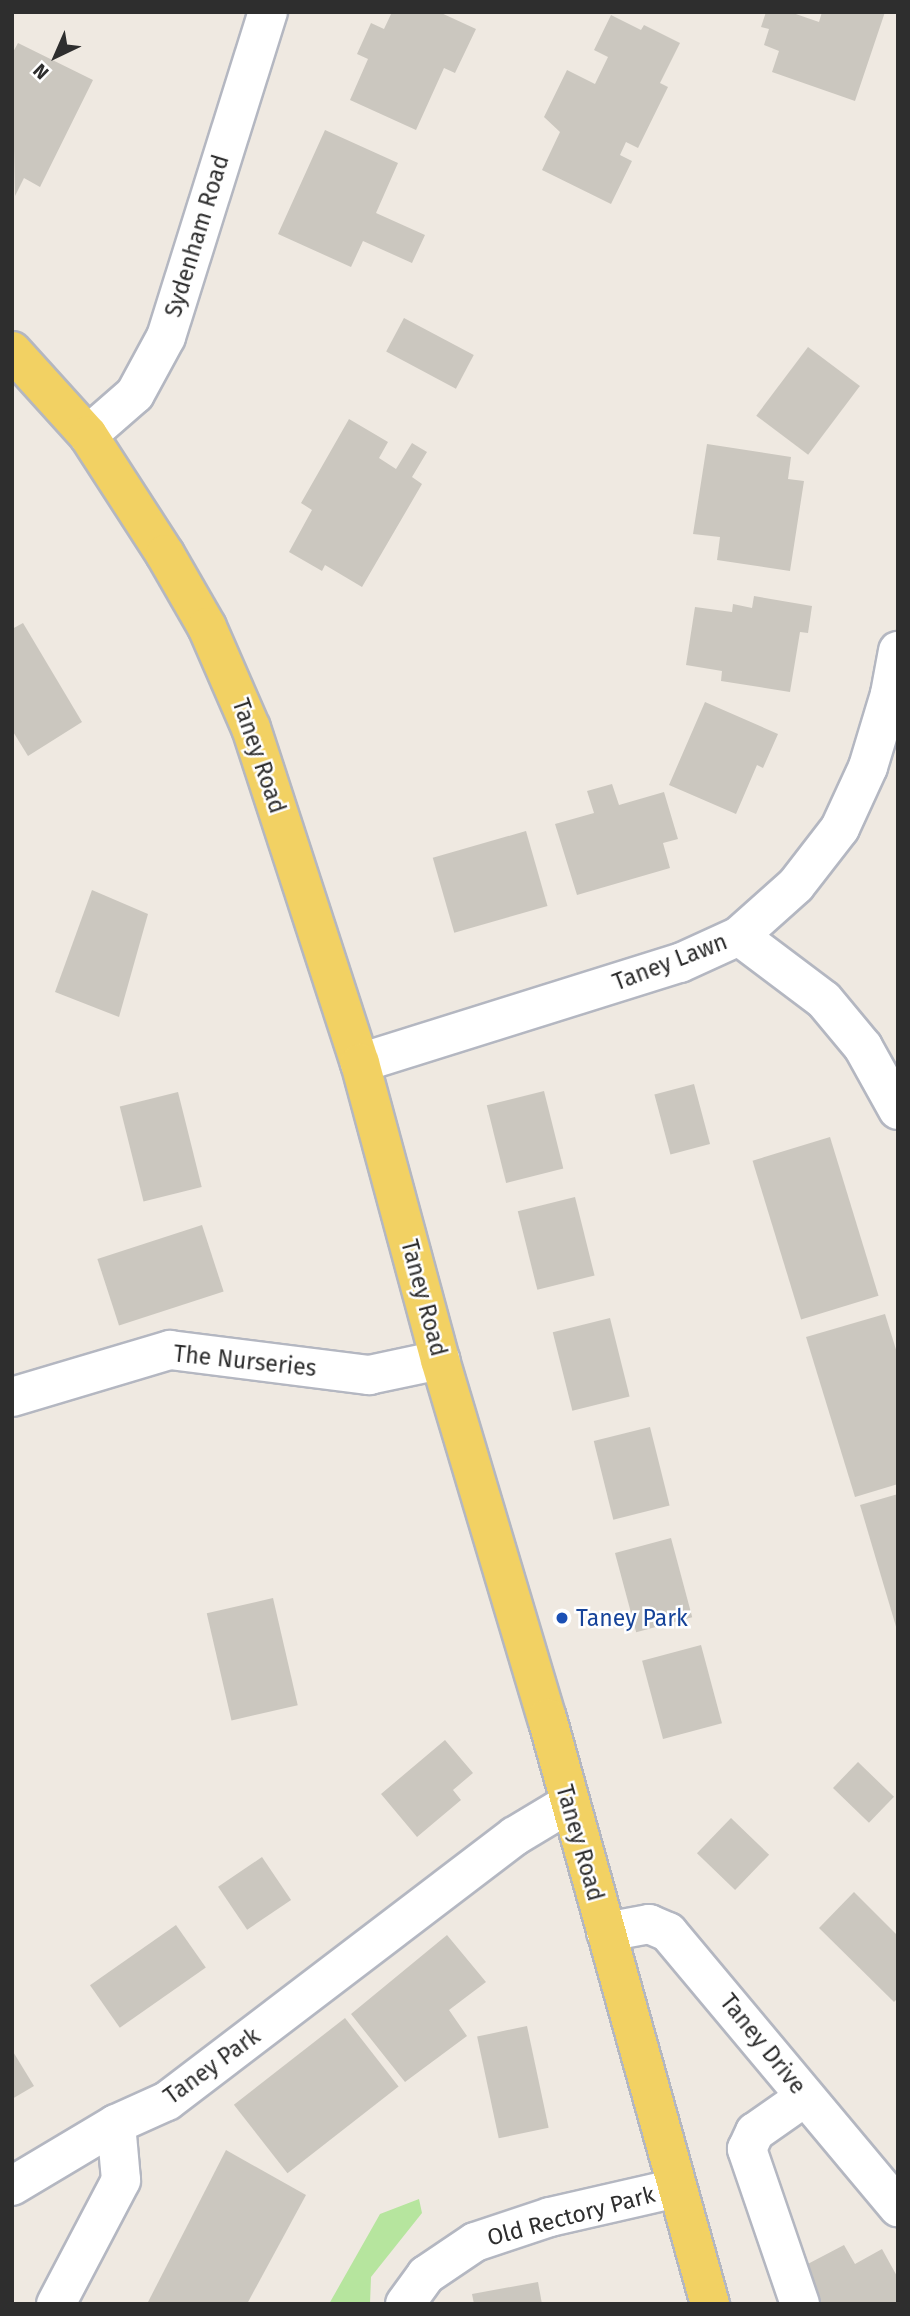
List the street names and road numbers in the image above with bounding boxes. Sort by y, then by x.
street label: Sydenham Road [159,152,235,320]
street label: Taney Road [226,695,292,817]
street label: Taney Lawn [609,928,731,996]
street label: Taney Road [395,1237,453,1359]
street label: The Nurseries [172,1340,318,1382]
street label: Taney Road [550,1782,610,1904]
street label: Taney Drive [714,1988,812,2100]
street label: Taney Park [159,2022,265,2110]
street label: Old Rectory Park [484,2180,658,2252]

